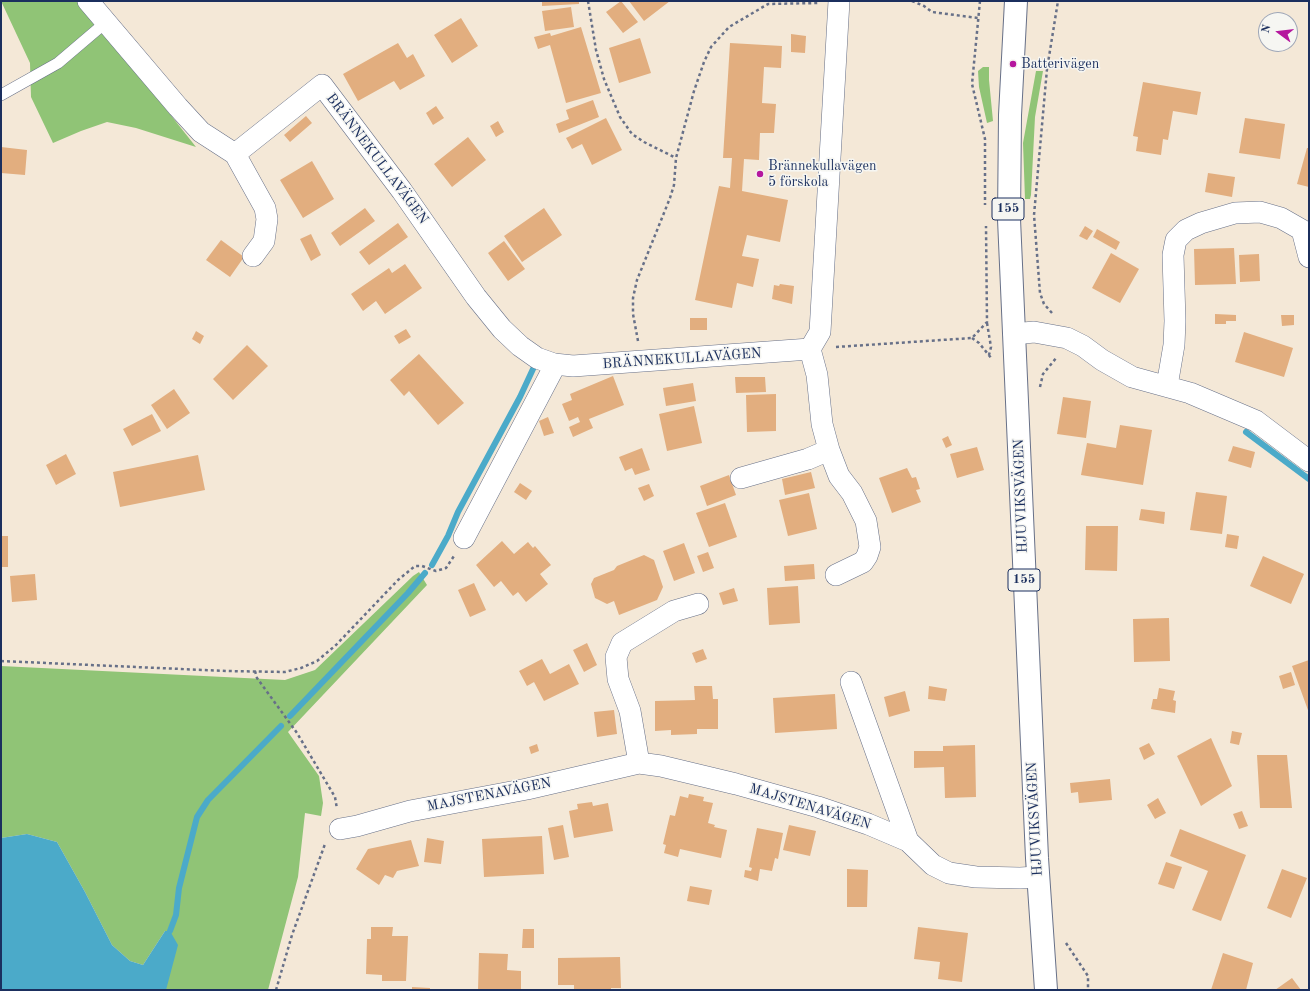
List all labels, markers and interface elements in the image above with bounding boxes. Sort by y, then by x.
north arrow [1258,12,1298,52]
text: N [1260,24,1273,35]
place label: Batterivägen [1021,56,1099,72]
marker: Batterivägen [1008,59,1018,69]
street label: BRÄNNEKULLAVÄGEN [322,90,432,228]
place label: Brännekullavägen 5 förskola [768,158,877,190]
marker: Brännekullavägen 5 förskola [755,169,765,179]
road number: 155 [992,198,1024,220]
street label: BRÄNNEKULLAVÄGEN [602,345,762,373]
street label: HJUVIKSVÄGEN [1011,439,1031,553]
road number: 155 [1008,569,1040,591]
street label: HJUVIKSVÄGEN [1024,761,1046,877]
street label: MAJSTENAVÄGEN [425,775,553,815]
street label: MAJSTENAVÄGEN [747,780,873,834]

